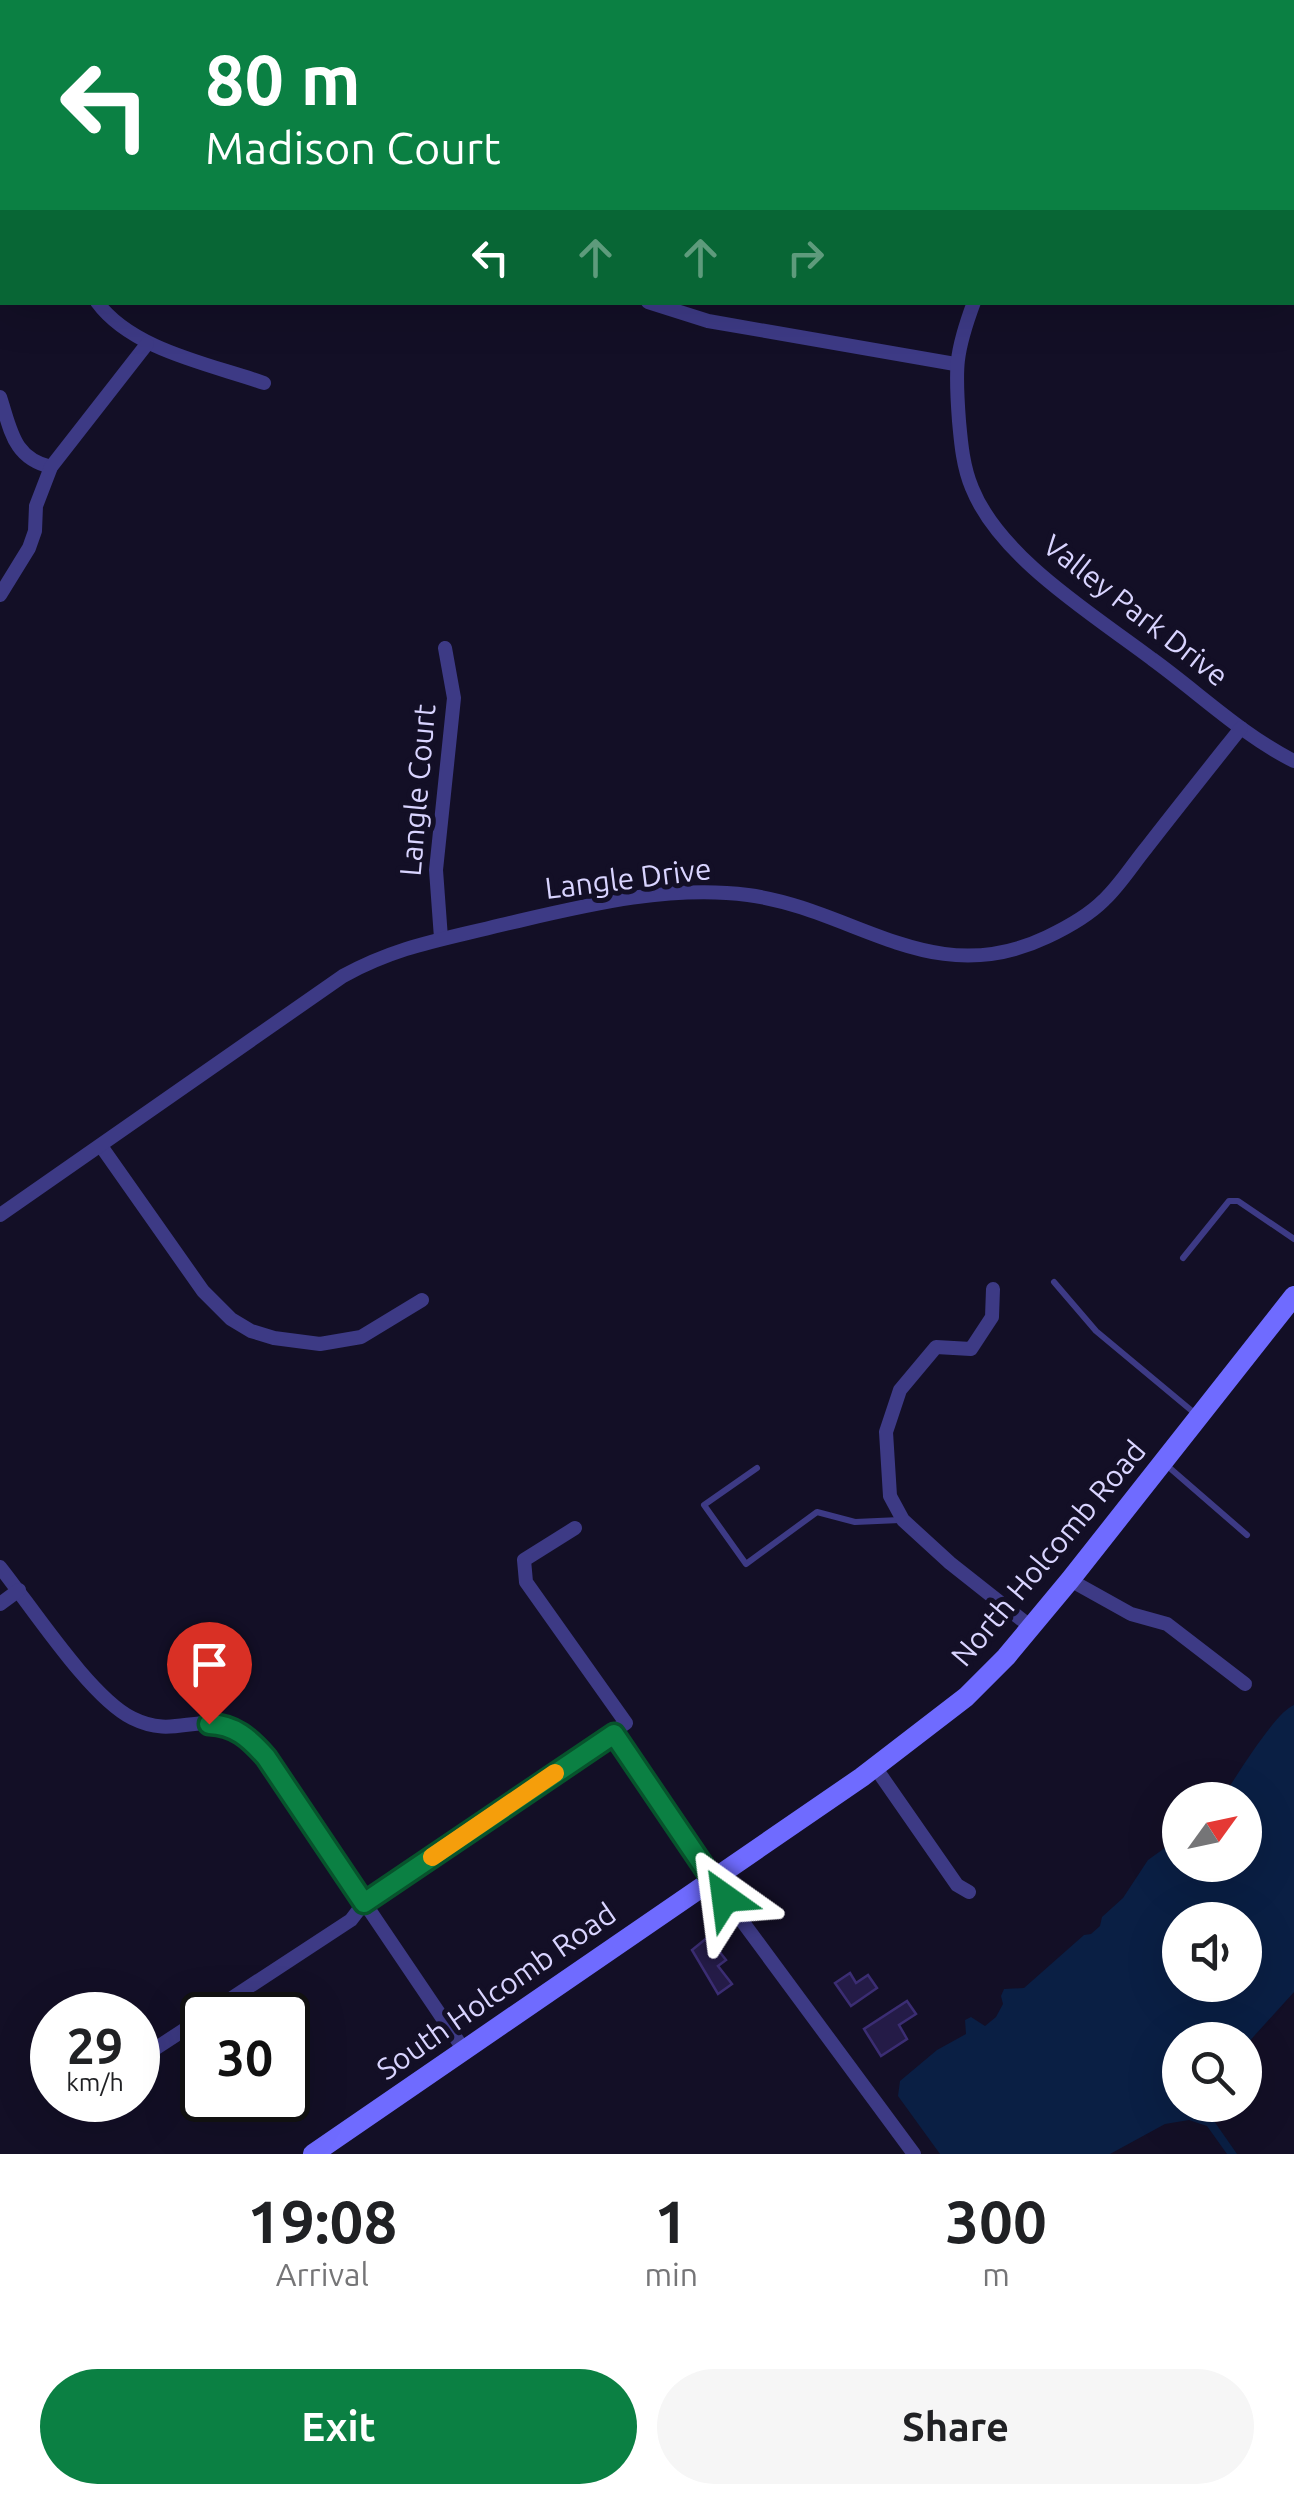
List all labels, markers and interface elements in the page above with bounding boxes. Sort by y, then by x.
icon: left [40,40,170,170]
text: 80 m [205,40,361,118]
text: Madison Court [205,122,501,173]
icon: left [463,230,518,285]
icon: ahead [568,230,623,285]
icon: ahead [673,230,728,285]
icon: right [778,230,833,285]
street label: Valley Park Drive [1037,527,1235,693]
street label: Langle Court [393,702,441,877]
street label: Langle Drive [543,851,713,905]
street label: North Holcomb Road [944,1434,1152,1672]
pin [167,1622,252,1725]
icon: arrive [182,1637,237,1692]
north arrow [1162,1782,1262,1882]
map controls [1162,1782,1262,2122]
position arrow [673,1846,777,1950]
street label: South Holcomb Road [370,1896,622,2086]
button: sound [1162,1902,1262,2002]
speed limit sign: 30 [180,1992,310,2122]
text: 29 [67,2017,123,2073]
button: search [1162,2022,1262,2122]
text: km/h [66,2068,124,2096]
text: 19:08 [247,2187,397,2254]
text: 1 [654,2187,688,2254]
text: 300 [945,2187,1047,2254]
text: Arrival [276,2256,369,2292]
text: min [644,2256,698,2292]
text: m [982,2256,1010,2292]
button: Exit [40,2369,637,2484]
button: Share [657,2369,1254,2484]

